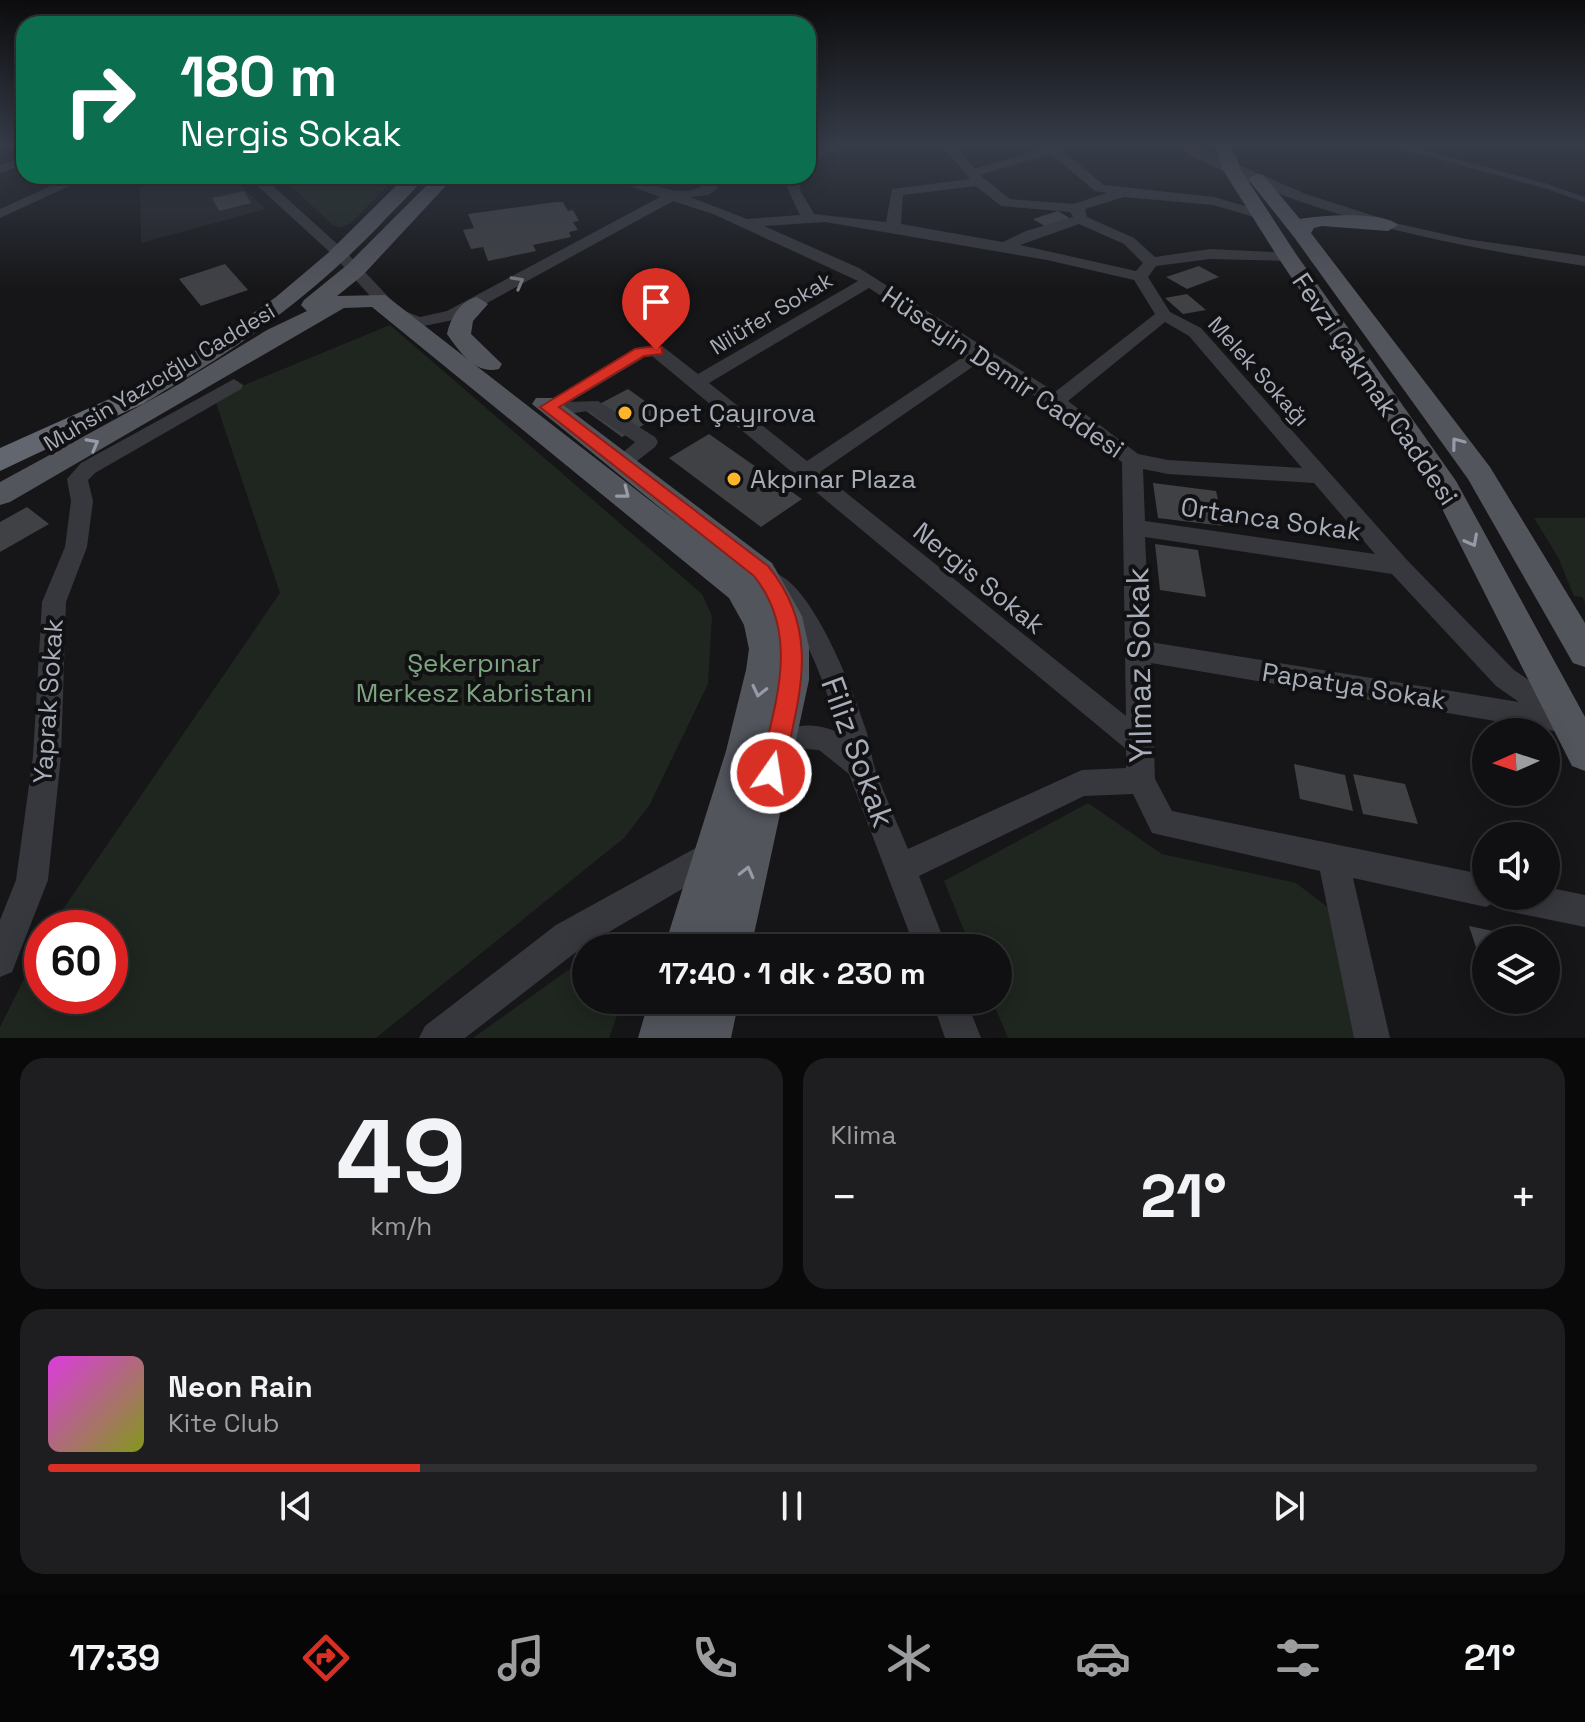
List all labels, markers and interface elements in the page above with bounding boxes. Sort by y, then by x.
text: 180 m [180,41,337,112]
icon: right [48,48,152,152]
text: Nergis Sokak [180,111,402,157]
street label: Nilüfer Sokak [705,265,838,361]
street label: Fevzi Çakmak Caddesi [1285,266,1465,512]
pin [622,268,690,350]
one-way arrow [509,276,524,292]
street label: Hüseyin Demir Caddesi [875,278,1131,466]
icon: arrive [634,280,678,324]
street label: Muhsin Yazıcığlu Caddesi [38,297,280,457]
street label: Melek Sokağı [1202,310,1316,432]
place label: Opet Çayırova [641,396,816,430]
marker: Opet Çayırova [616,404,634,422]
one-way arrow [84,438,99,454]
one-way arrow [1452,438,1467,452]
place label: Akpınar Plaza [750,462,916,496]
marker: Akpınar Plaza [725,470,743,488]
one-way arrow [615,483,629,498]
street label: Ortanca Sokak [1179,490,1363,548]
street label: Nergis Sokak [906,514,1052,642]
one-way arrow [1463,532,1478,547]
street label: Yılmaz Sokak [1117,567,1161,763]
street label: Yaprak Sokak [25,617,71,785]
park label: Şekerpınar Merkesz Kabristanı [356,646,592,710]
street label: Papatya Sokak [1260,655,1448,717]
street label: Filiz Sokak [812,671,904,833]
one-way arrow [751,684,768,697]
north arrow [1472,718,1560,806]
map controls [1472,718,1560,1014]
position arrow [729,731,813,815]
button: sound [1472,822,1560,910]
one-way arrow [738,866,755,880]
speed limit sign: 60 [24,910,128,1014]
button: layers [1472,926,1560,1014]
text: 17:40 · 1 dk · 230 m [658,954,926,993]
text: 49 [336,1091,466,1223]
text: Klima [831,1118,896,1152]
text: 21° [1141,1158,1227,1235]
text: − [831,1169,858,1225]
text: + [1510,1169,1537,1225]
text: km/h [370,1209,432,1243]
text: Neon Rain [168,1367,313,1406]
text: Kite Club [168,1406,280,1440]
icon: previous [274,1484,318,1528]
icon: pause [770,1484,814,1528]
icon: next [1267,1484,1311,1528]
icon: directions [298,1630,354,1686]
icon: music [493,1630,549,1686]
icon: phone [687,1630,743,1686]
icon: climate [881,1630,937,1686]
icon: car [1075,1630,1131,1686]
icon: filters [1270,1630,1326,1686]
text: 17:39 [69,1635,160,1681]
text: 21° [1464,1635,1516,1681]

